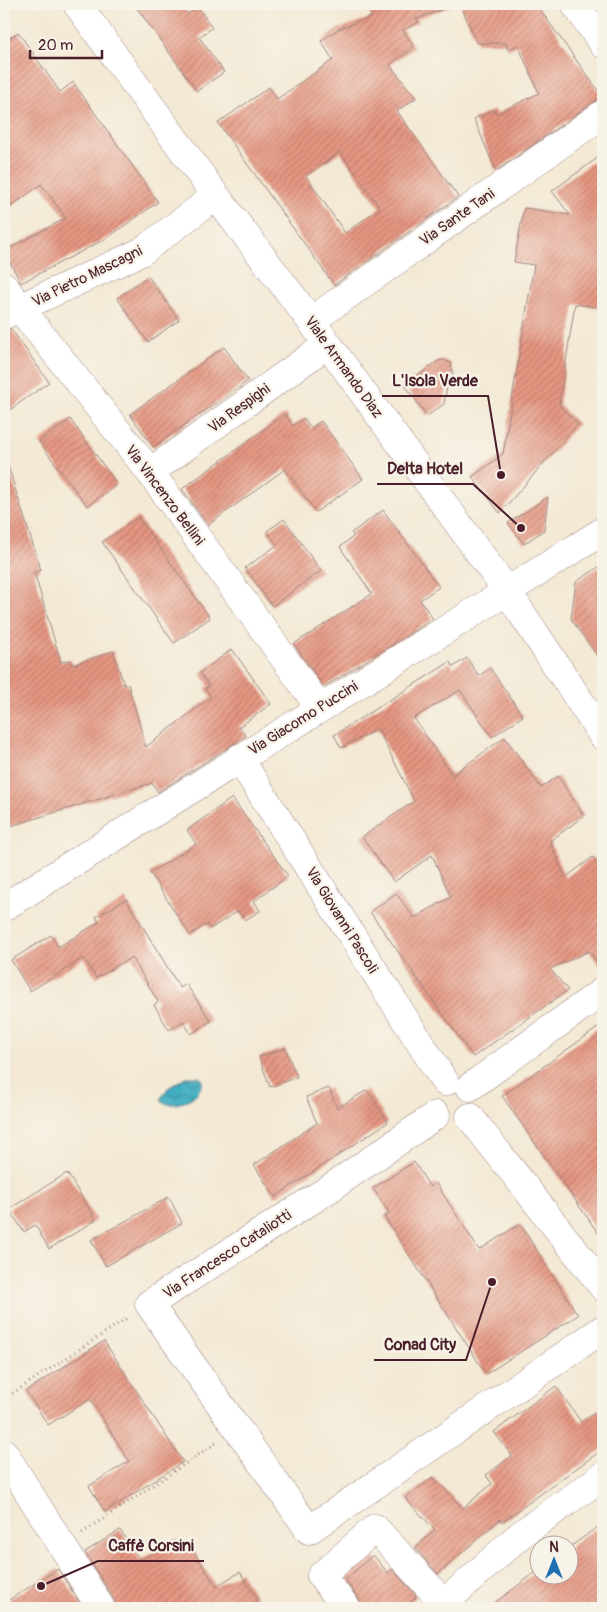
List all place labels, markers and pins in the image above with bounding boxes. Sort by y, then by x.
callout: L'Isola Verde [382,365,488,396]
callout: Delta Hotel [377,453,473,484]
callout: Conad City [374,1329,466,1360]
callout: Caffè Corsini [98,1530,204,1561]

